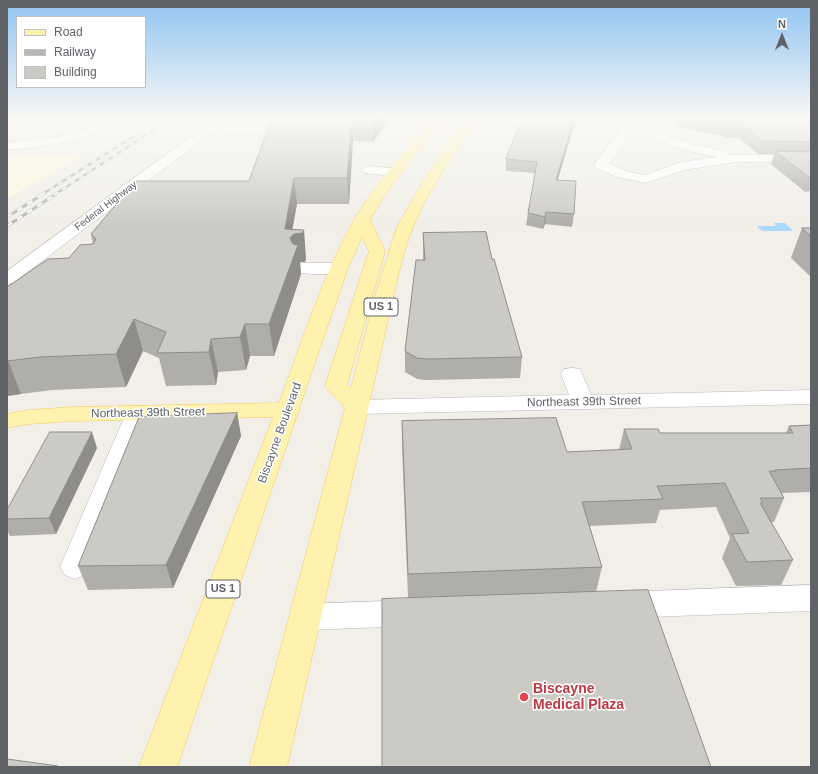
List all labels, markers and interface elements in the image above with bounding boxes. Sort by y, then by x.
legend [16,16,146,88]
north arrow [762,16,802,56]
text: N [778,18,786,30]
text: Road [54,25,83,39]
text: Railway [54,45,96,59]
text: Building [54,65,97,79]
street label: Federal Highway [72,179,140,233]
road number: US 1 [364,298,398,316]
street label: Biscayne Boulevard [255,381,305,485]
street label: Northeast 39th Street [527,394,641,410]
street label: Northeast 39th Street [91,405,205,421]
road number: US 1 [206,580,240,598]
place label: Biscayne Medical Plaza [533,681,624,714]
marker: Biscayne Medical Plaza [518,691,530,703]

